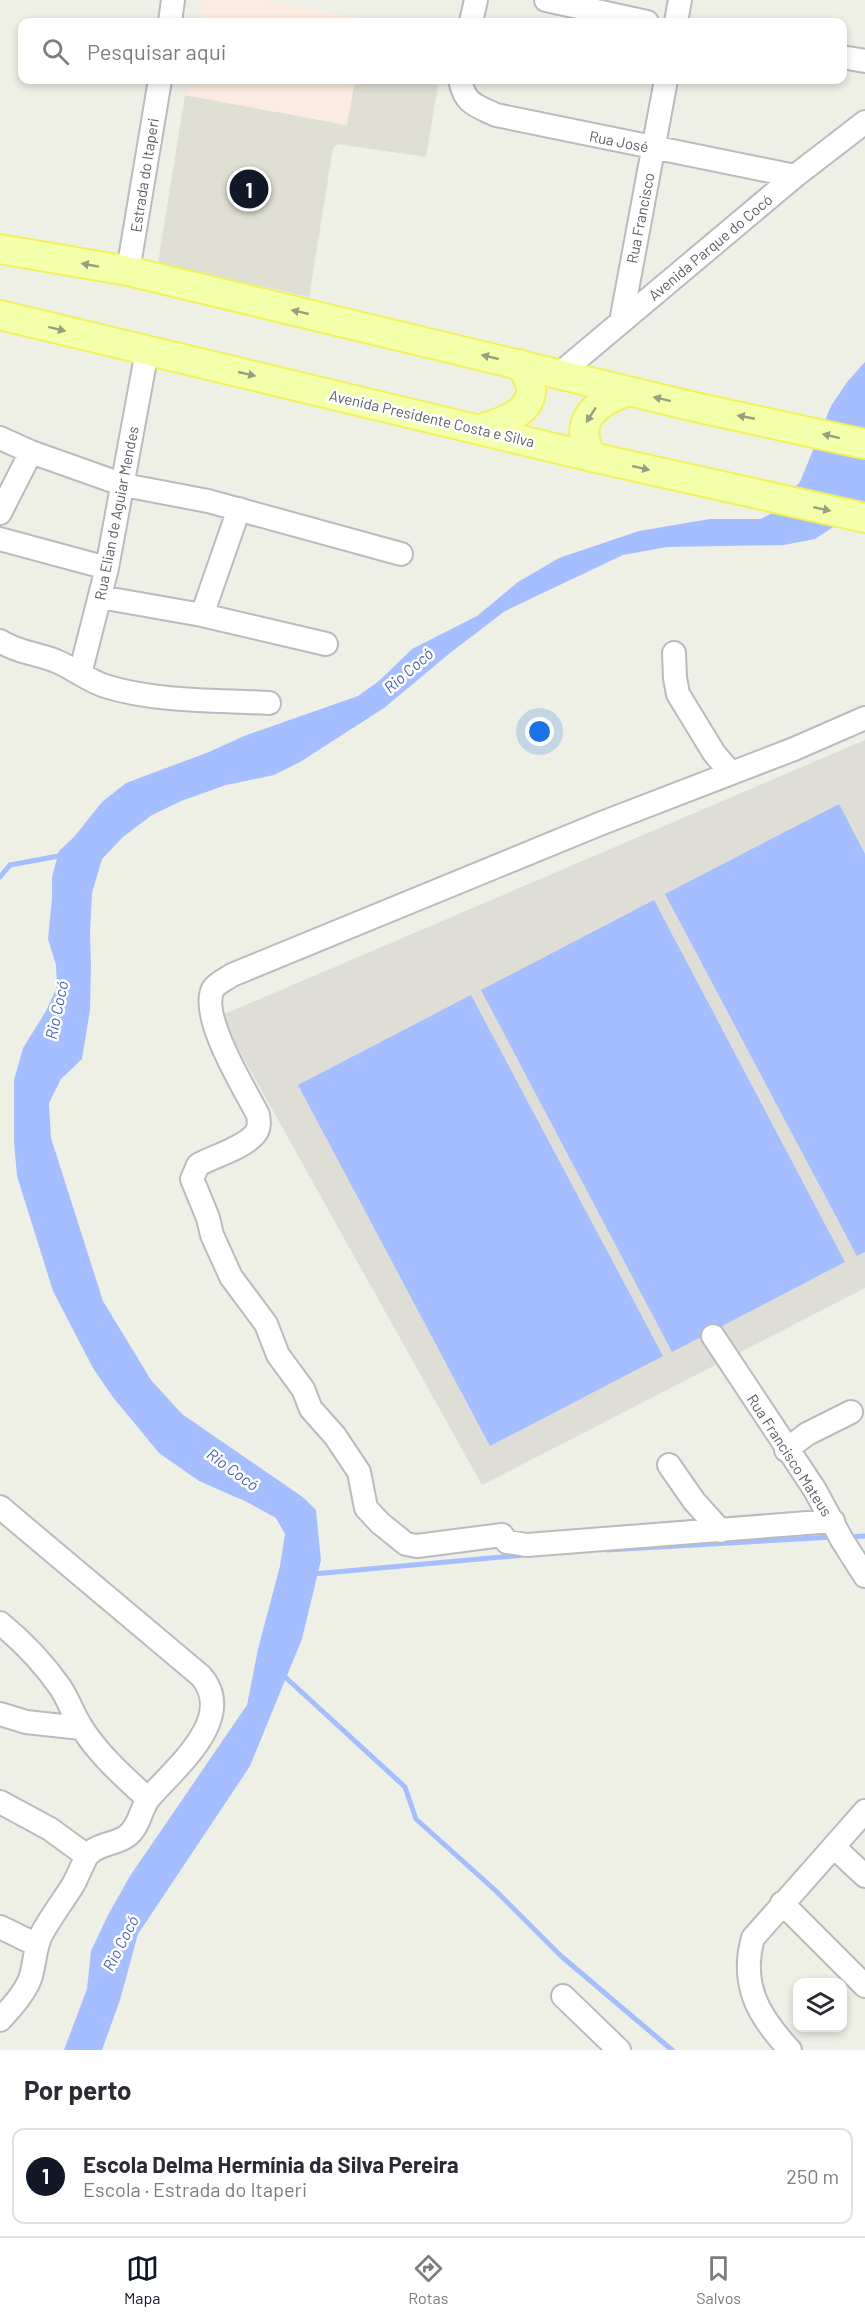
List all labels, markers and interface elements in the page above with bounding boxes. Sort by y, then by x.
search box [18,18,847,84]
icon: search [39,35,72,68]
text: Pesquisar aqui [87,38,226,64]
street label: Estrada do Itaperi [126,117,162,233]
street label: Rua José [588,126,650,156]
pin: 1 [230,166,268,212]
street label: Rua Francisco [622,171,658,265]
street label: Avenida Parque do Cocó [645,190,775,304]
one-way arrow [80,260,99,269]
one-way arrow [291,307,309,317]
one-way arrow [48,324,66,334]
one-way arrow [481,352,499,362]
one-way arrow [237,370,256,379]
street label: Avenida Presidente Costa e Silva [328,386,536,450]
one-way arrow [653,393,671,403]
one-way arrow [586,406,597,423]
one-way arrow [736,412,755,421]
street label: Rua Elian de Aguiar Mendes [90,424,142,602]
one-way arrow [822,430,840,440]
one-way arrow [631,464,650,473]
one-way arrow [812,505,831,515]
water label: Rio Cocó [379,643,437,697]
your location [525,717,554,746]
water label: Rio Cocó [41,979,71,1041]
street label: Rua Francisco Mateus [744,1391,836,1519]
water label: Rio Cocó [203,1444,263,1494]
water label: Rio Cocó [98,1912,142,1974]
map controls [793,1978,847,2032]
button: layers [793,1978,847,2032]
text: Por perto [24,2074,132,2105]
text: Escola Delma Hermínia da Silva Pereira [83,2151,459,2177]
text: 1 [42,2164,49,2188]
text: 250 m [786,2164,839,2188]
text: Escola · Estrada do Itaperi [83,2177,307,2201]
tab: Mapa [124,2252,161,2307]
tab: Rotas [408,2252,448,2307]
tab: Salvos [696,2252,741,2307]

